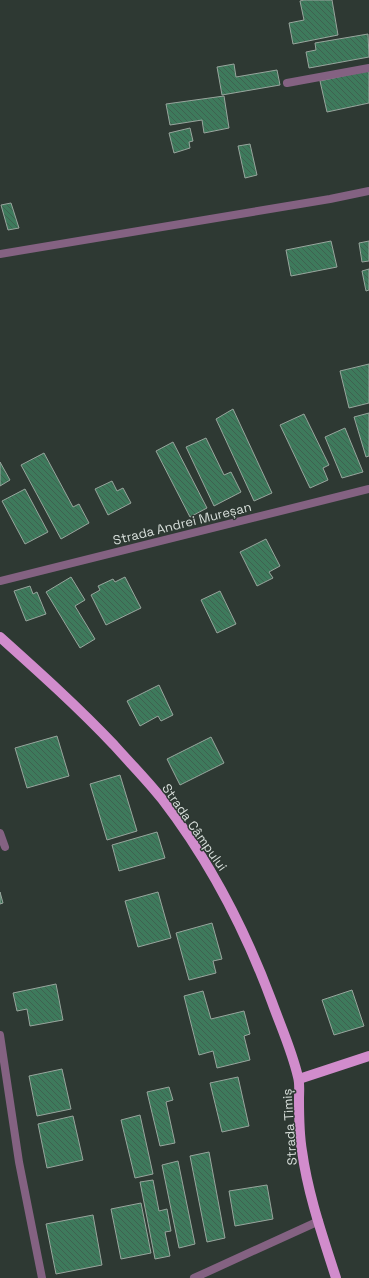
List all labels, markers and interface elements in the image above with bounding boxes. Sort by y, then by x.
street label: Strada Andrei Mureșan [111,498,253,549]
street label: Strada Câmpului [158,780,231,874]
street label: Strada Timiș [278,1088,301,1166]

